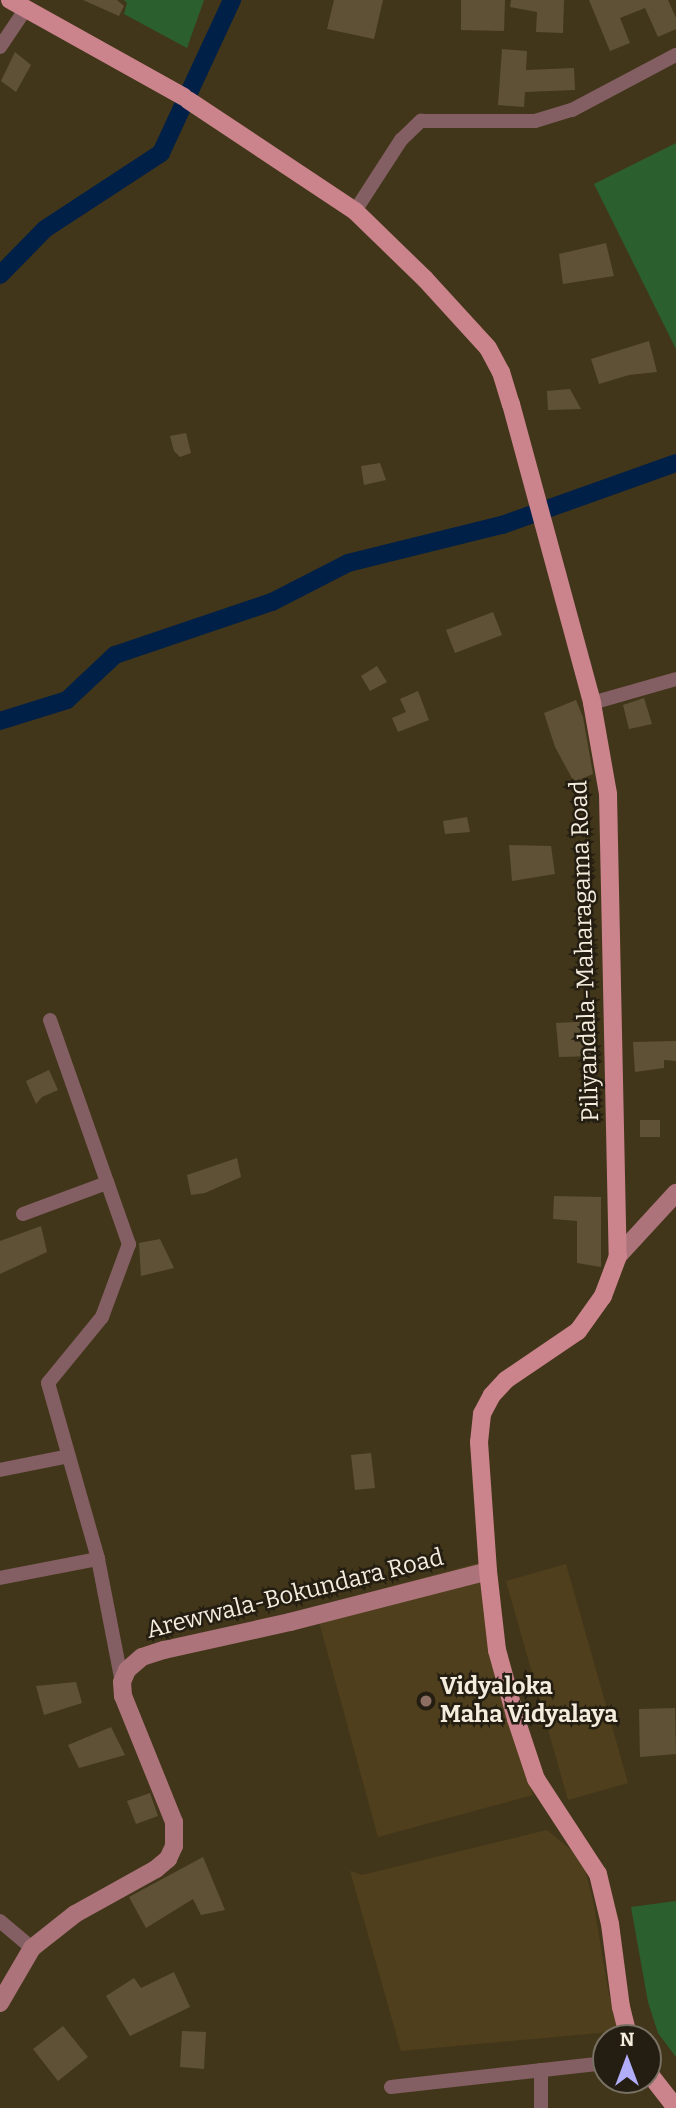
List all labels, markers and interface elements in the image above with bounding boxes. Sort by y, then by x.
street label: Piliyandala-Maharagama Road [565,780,605,1122]
street label: Arewwala-Bokundara Road [143,1543,447,1645]
place label: Vidyaloka Maha Vidyalaya [440,1673,618,1729]
marker: Vidyaloka Maha Vidyalaya [418,1693,434,1709]
north arrow [592,2024,662,2094]
text: N [620,2028,634,2051]

